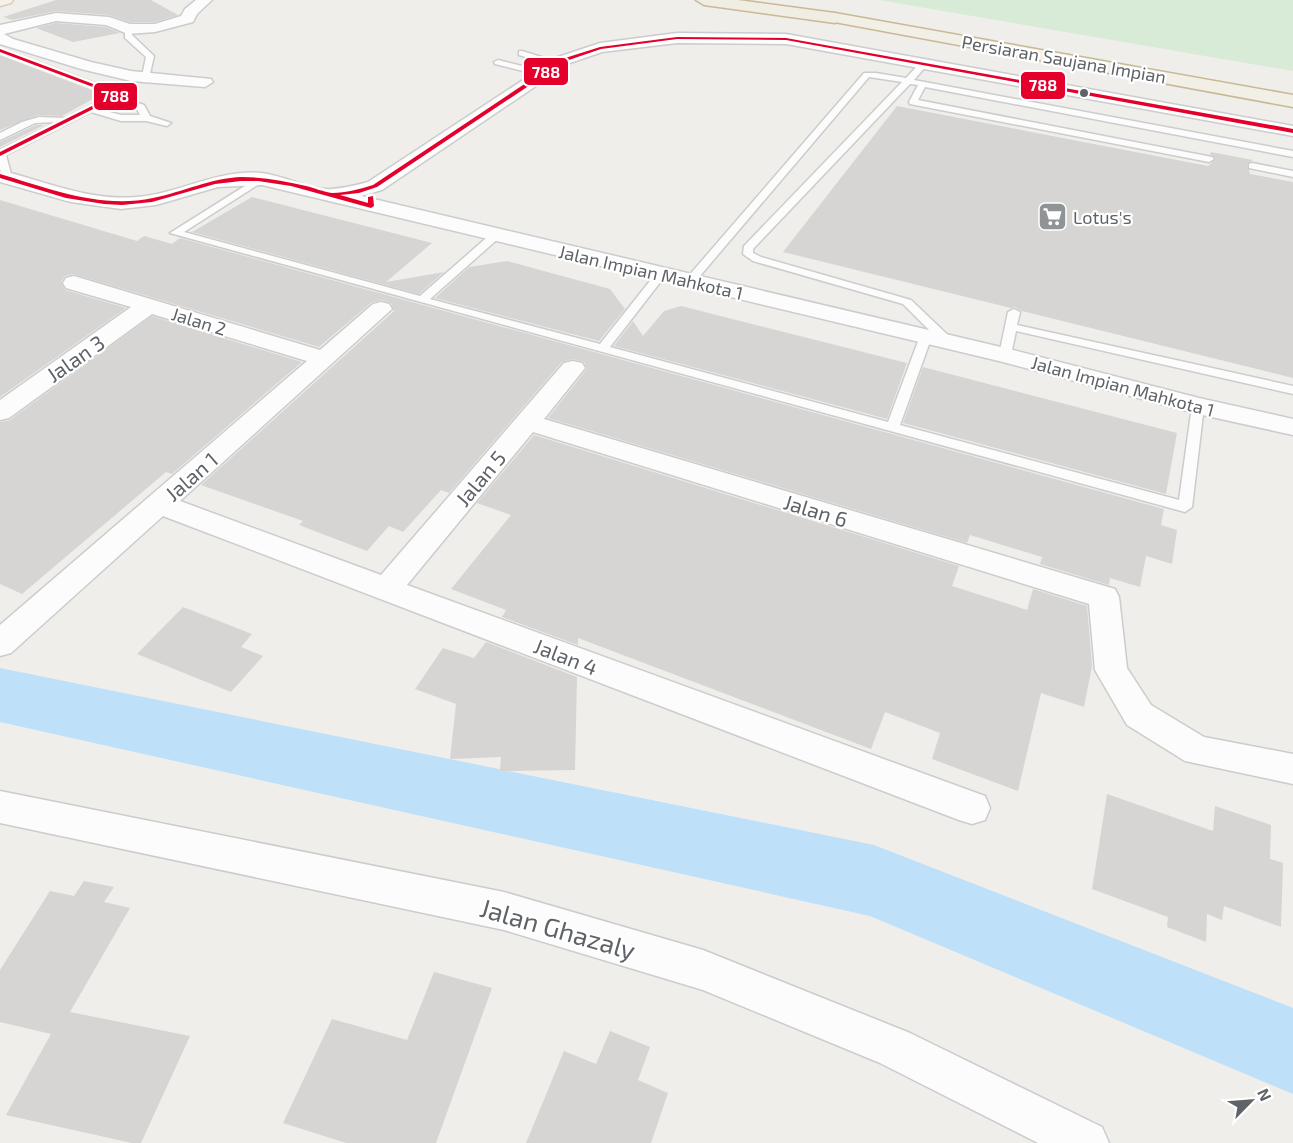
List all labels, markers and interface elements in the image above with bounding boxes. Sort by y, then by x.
street label: Persiaran Saujana Impian [960,30,1168,88]
line badge: 788 [523,57,569,86]
text: 788 [532,62,560,81]
line badge: 788 [1020,71,1066,100]
text: 788 [1029,75,1057,94]
line badge: 788 [93,82,138,111]
text: 788 [101,86,129,105]
unlabelled marker [1078,87,1090,99]
supermarket icon: Lotus's [1036,201,1068,233]
place label: Lotus's [1073,206,1132,228]
street label: Jalan Impian Mahkota 1 [557,240,745,304]
street label: Jalan 2 [169,302,229,340]
street label: Jalan 3 [41,329,109,387]
street label: Jalan Impian Mahkota 1 [1029,351,1217,421]
street label: Jalan 5 [450,445,510,511]
street label: Jalan 1 [160,446,222,506]
street label: Jalan 6 [781,488,851,532]
street label: Jalan 4 [531,632,601,680]
street label: Jalan Ghazaly [477,891,639,965]
north arrow [1221,1071,1281,1131]
text: N [1254,1085,1276,1104]

